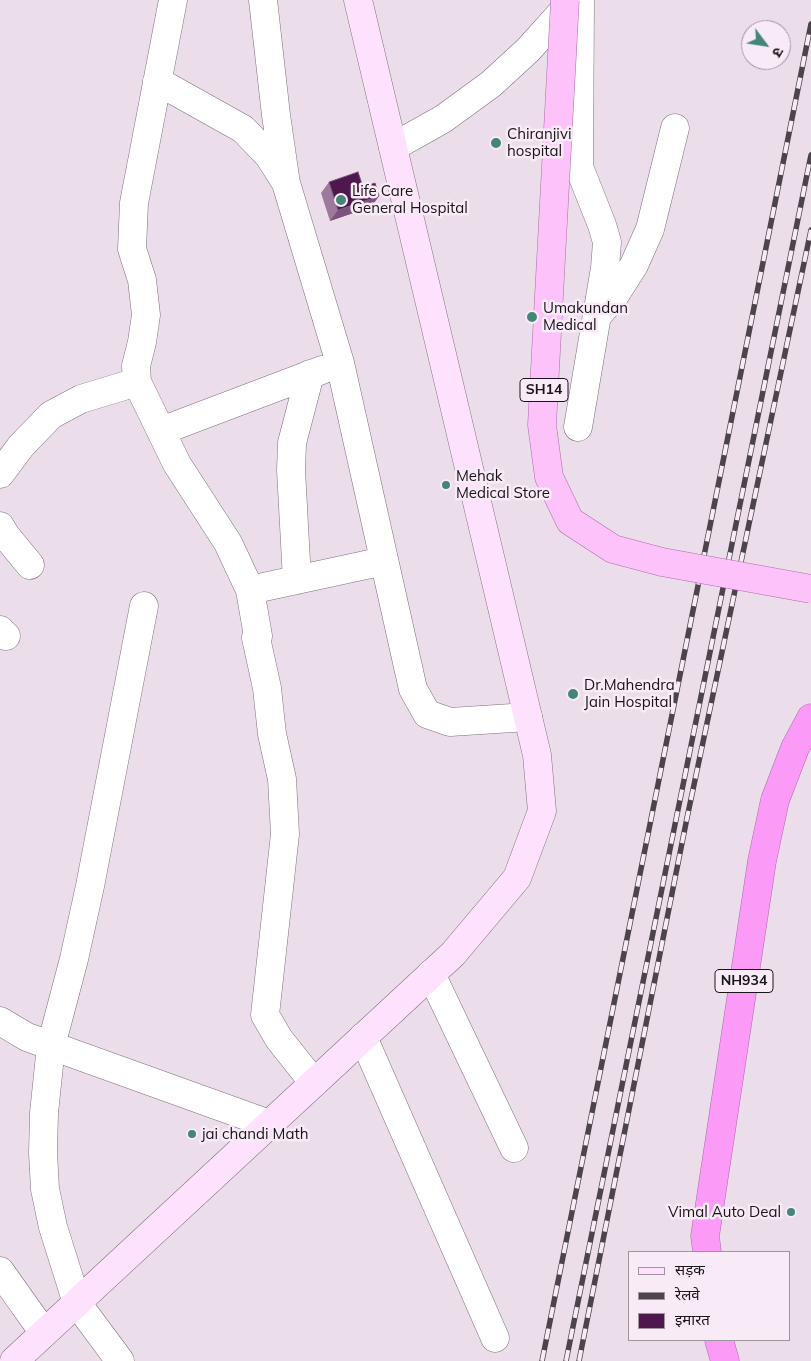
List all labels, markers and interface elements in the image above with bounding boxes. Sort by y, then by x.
north arrow [741,20,791,70]
text: उ [768,44,788,60]
place label: Chiranjivi hospital [507,125,571,160]
marker: Chiranjivi hospital [489,136,503,150]
place label: Life Care General Hospital [352,182,468,217]
marker: Life Care General Hospital [334,193,348,207]
place label: Umakundan Medical [543,299,628,334]
marker: Umakundan Medical [525,310,539,324]
road number: SH14 [520,378,568,402]
place label: Mehak Medical Store [456,467,550,502]
marker: Mehak Medical Store [440,479,452,491]
place label: Dr.Mahendra Jain Hospital [584,676,675,711]
marker: Dr.Mahendra Jain Hospital [566,687,580,701]
road number: NH934 [715,969,773,992]
place label: jai chandi Math [202,1125,308,1143]
marker: jai chandi Math [186,1128,198,1140]
place label: Vimal Auto Deal [668,1203,781,1221]
marker: Vimal Auto Deal [785,1206,797,1218]
legend [628,1251,791,1341]
text: सड़क [675,1260,705,1279]
text: रेलवे [675,1285,700,1304]
text: इमारत [675,1310,710,1329]

